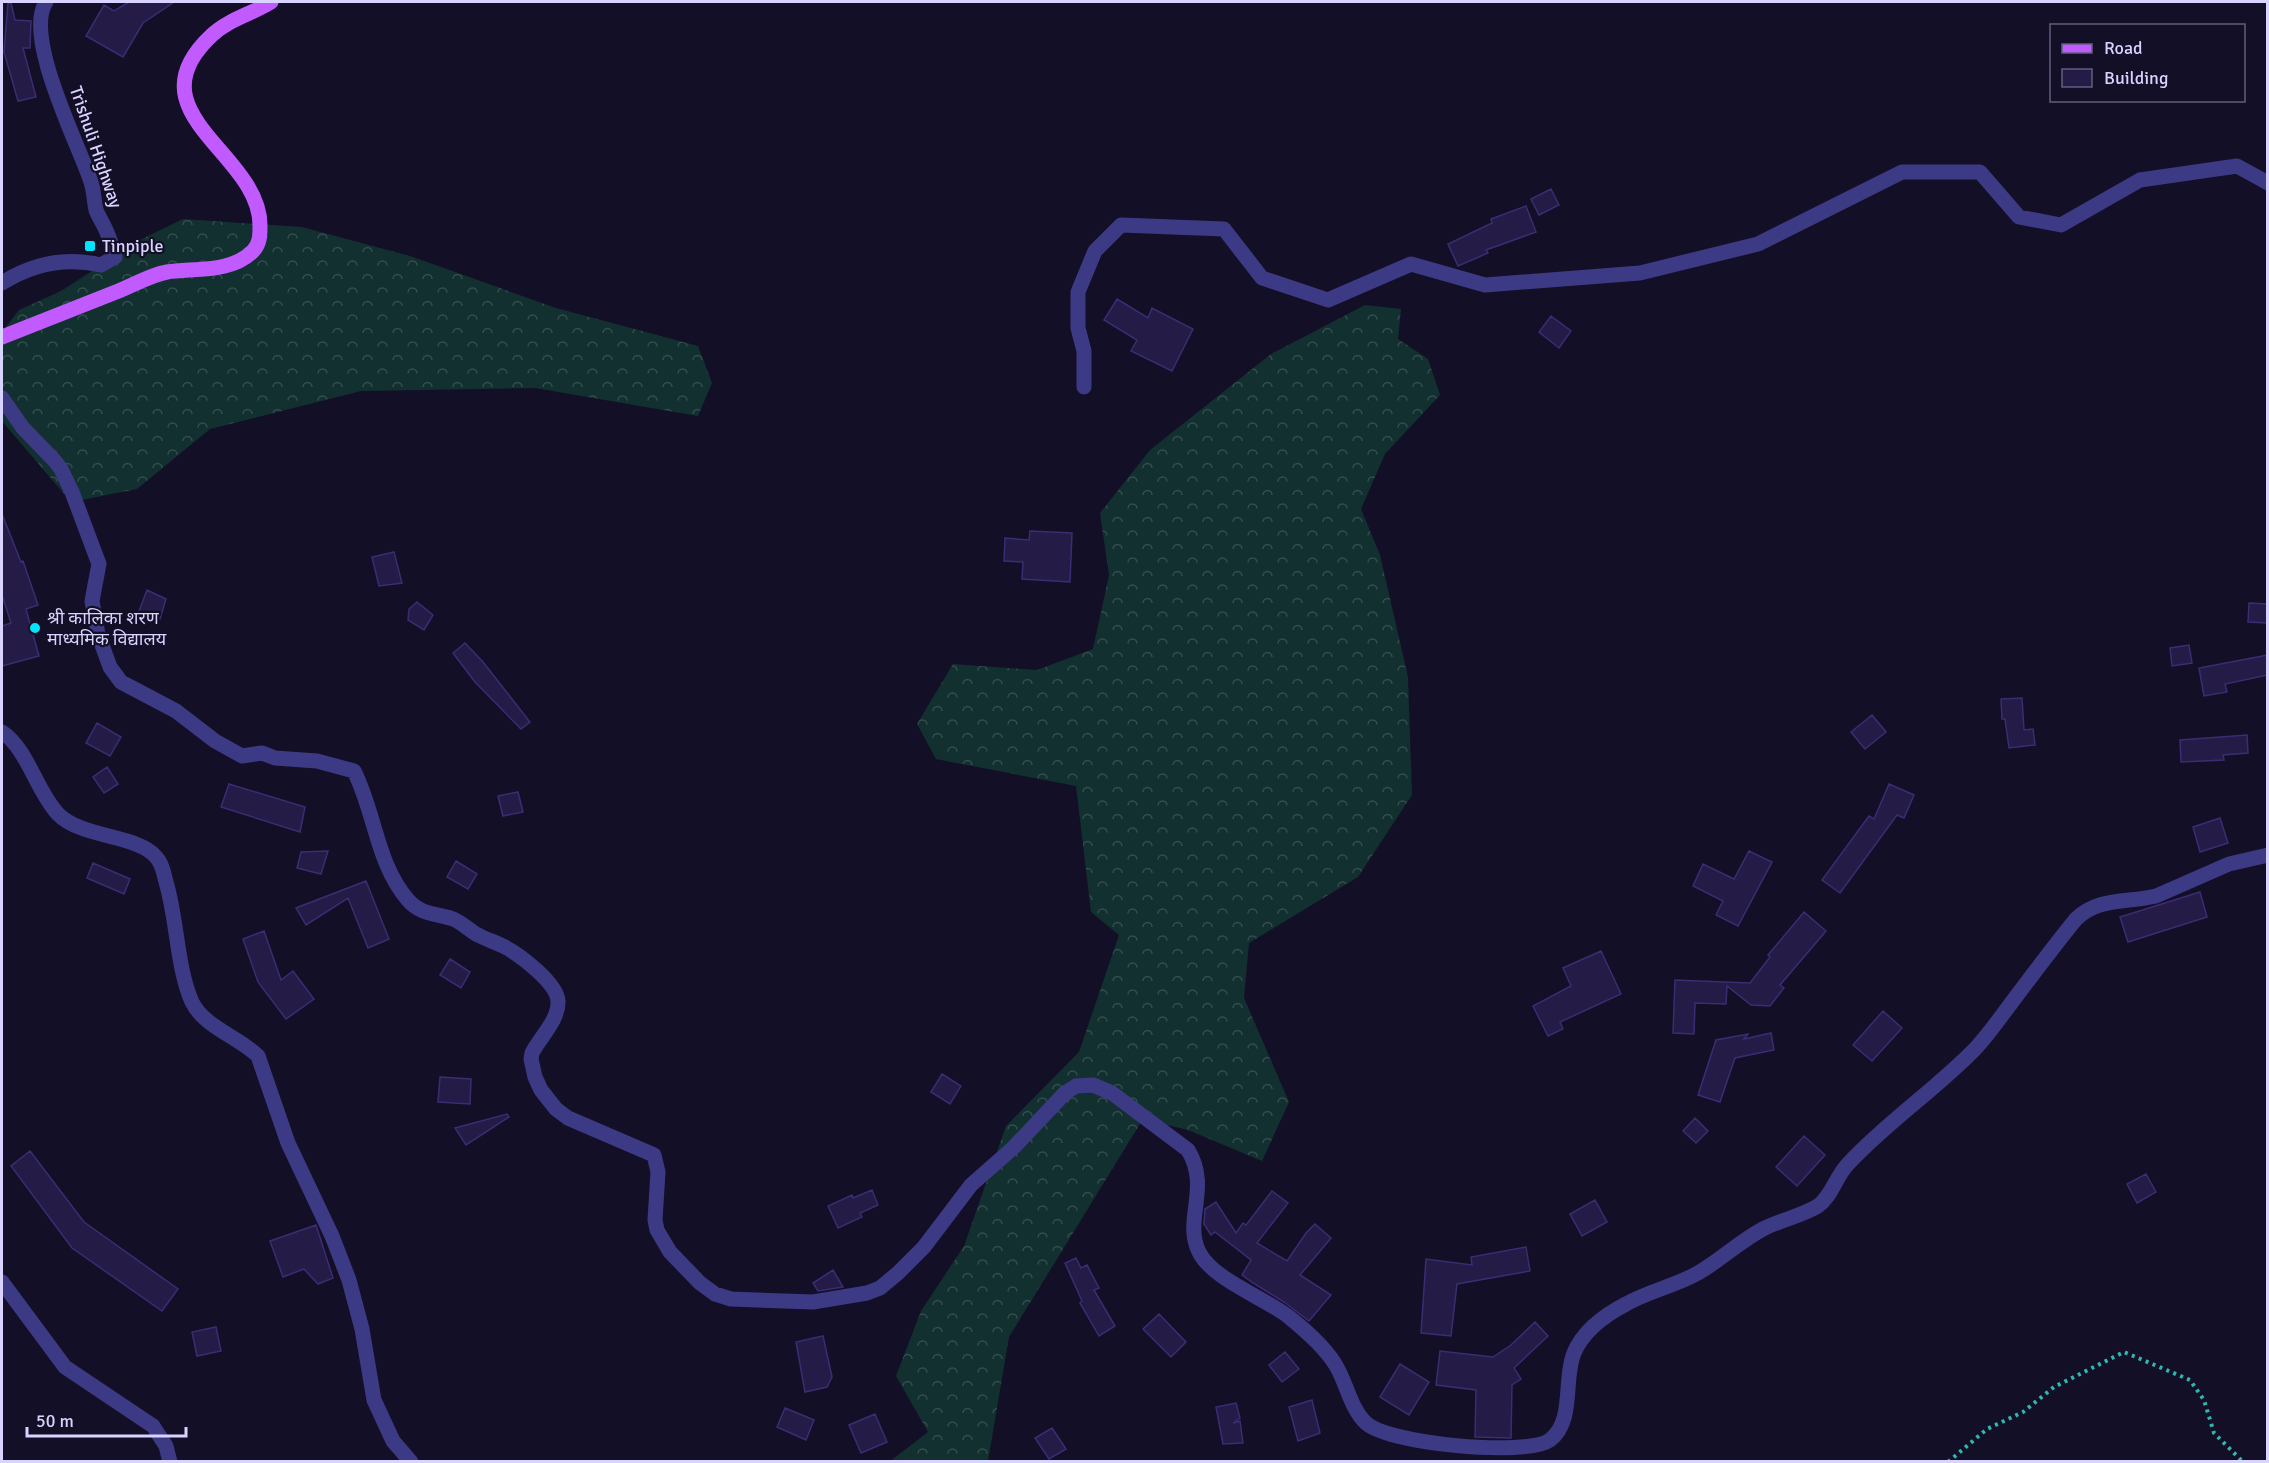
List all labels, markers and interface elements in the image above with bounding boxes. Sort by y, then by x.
legend [2050,24,2245,102]
text: Road [2104,37,2143,59]
text: Building [2104,67,2168,89]
street label: Trishuli Highway [65,83,127,211]
place label: Tinpiple [102,235,164,257]
marker: Tinpiple [83,239,97,253]
place label: श्री कालिका शरण माध्यमिक विद्यालय [47,607,167,650]
marker: श्री कालिका शरण माध्यमिक विद्यालय [28,621,42,635]
scale bar [27,1400,186,1438]
text: 50 m [36,1410,74,1432]

